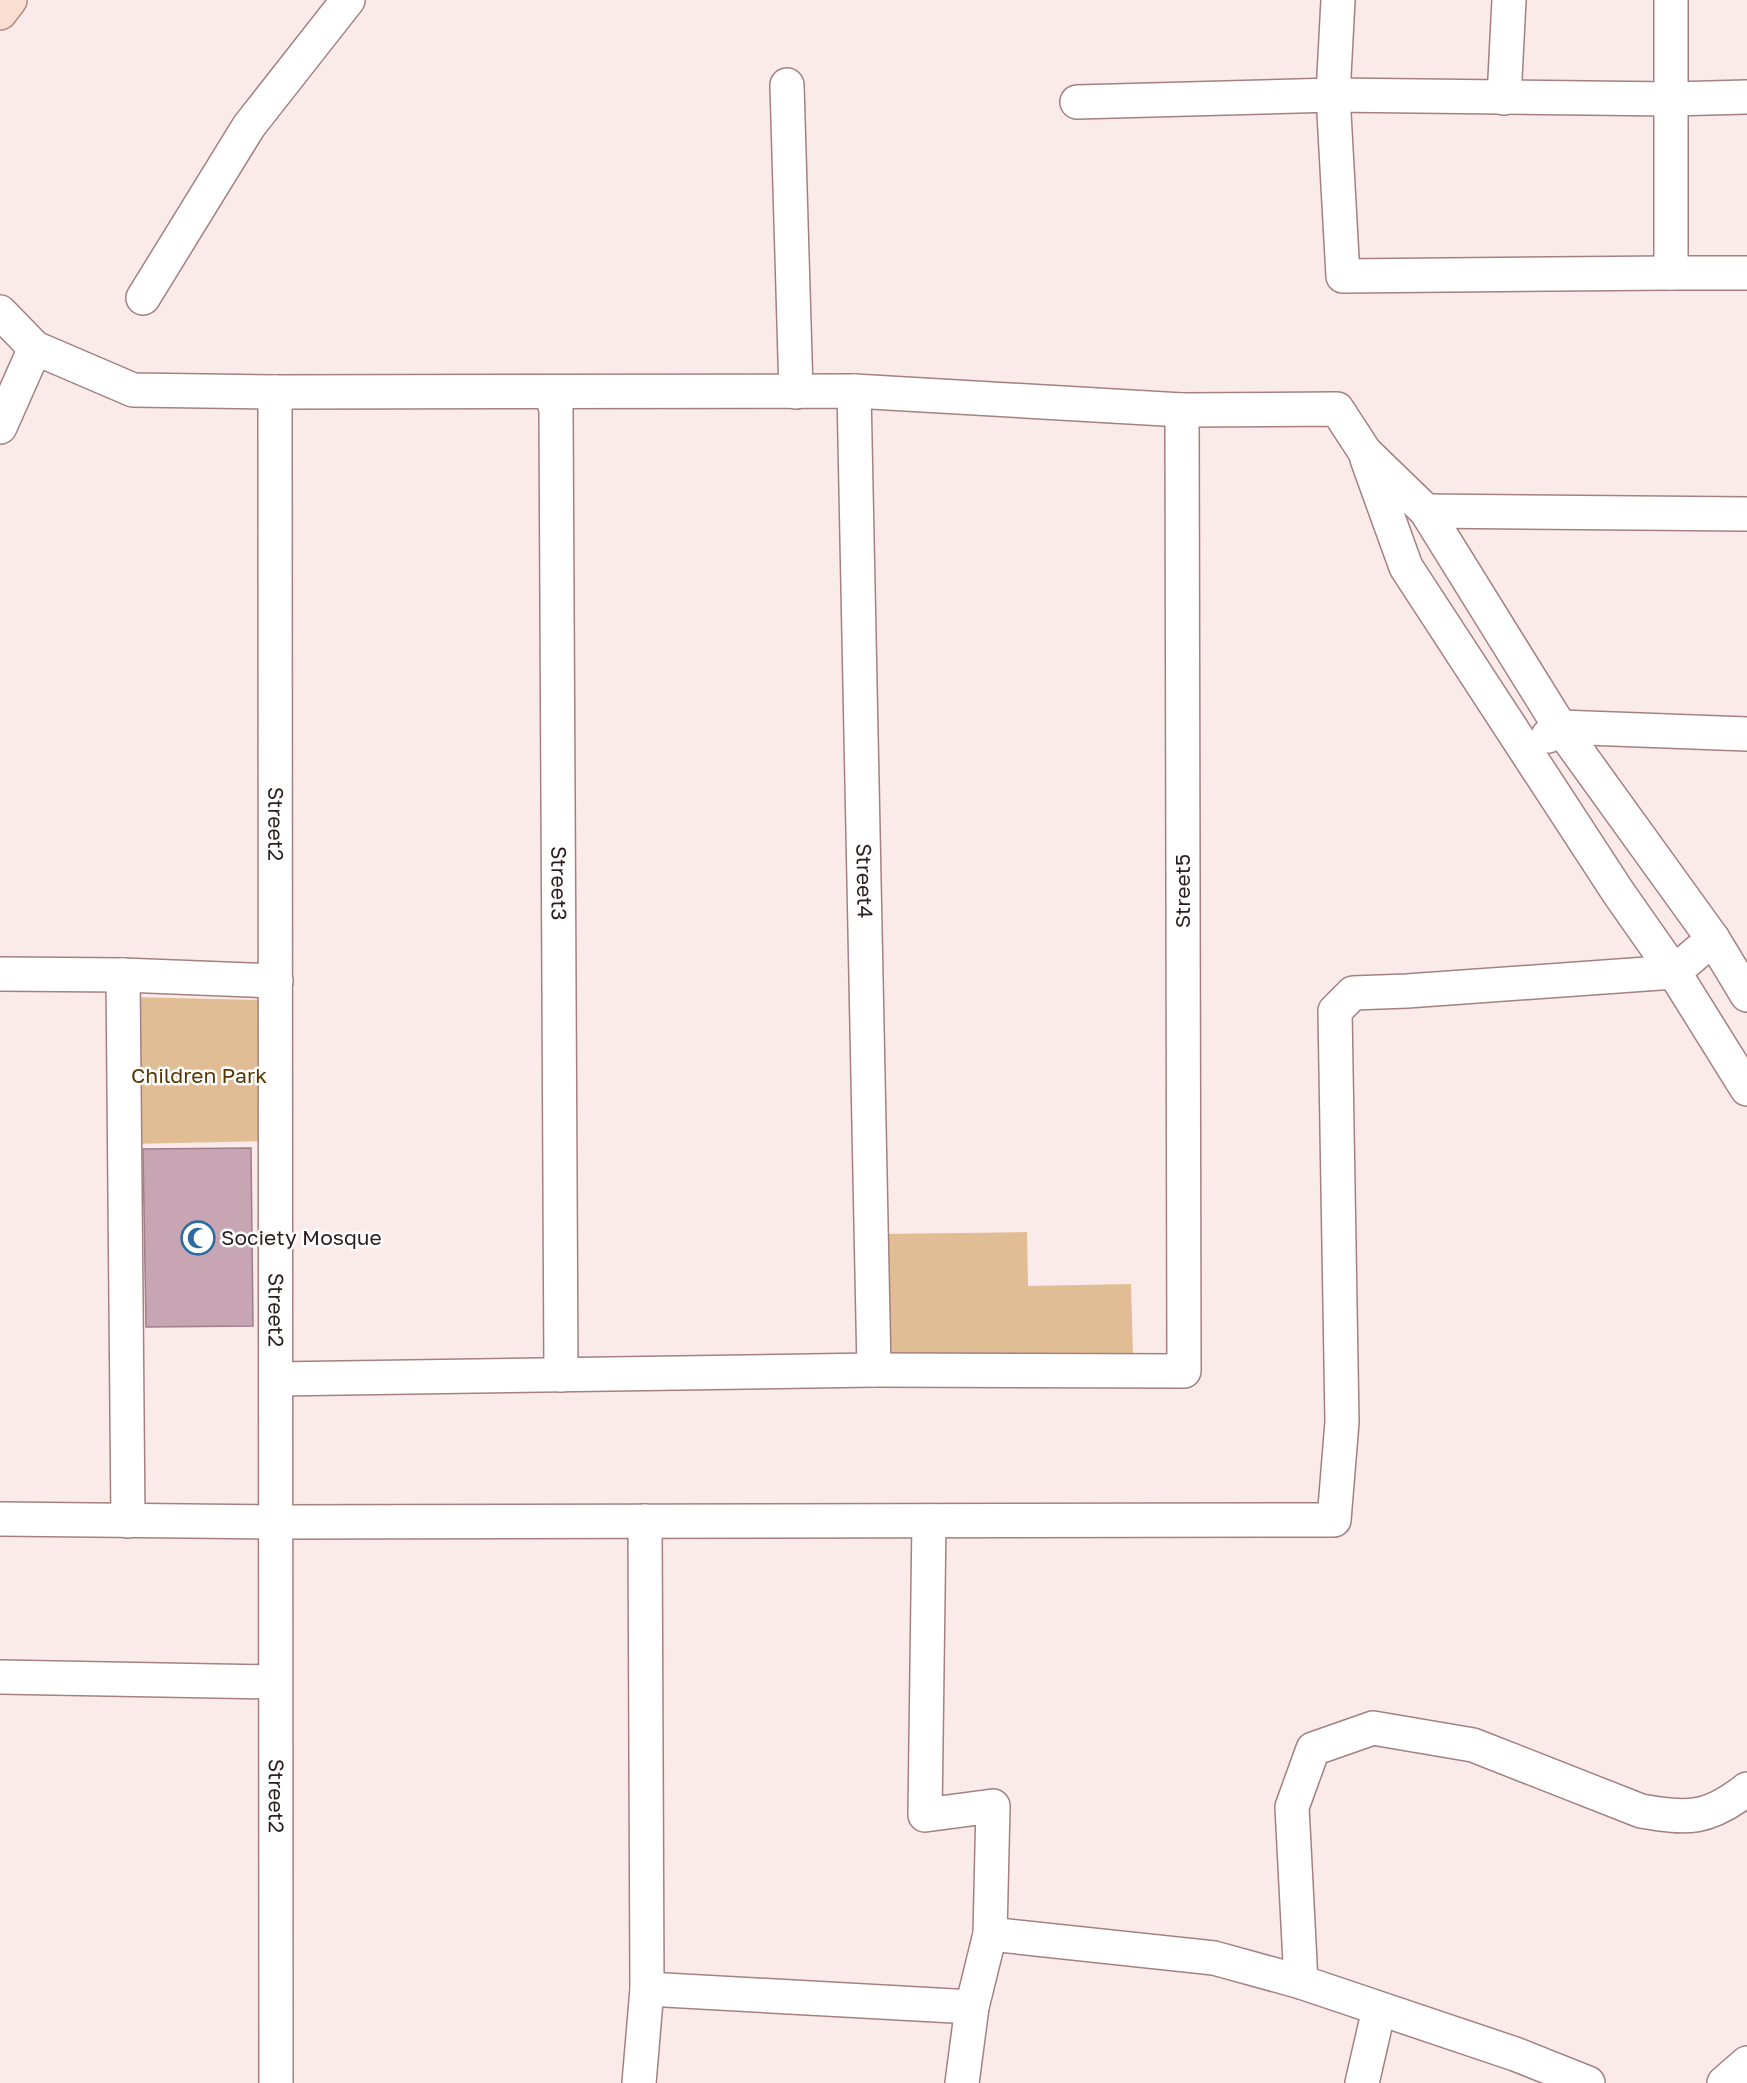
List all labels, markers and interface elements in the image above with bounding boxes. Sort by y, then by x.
street label: Street2 [263,787,289,861]
street label: Street4 [851,843,879,919]
street label: Street3 [546,846,573,921]
street label: Street5 [1169,854,1195,928]
park label: Children Park [131,1062,267,1088]
mosque icon: Society Mosque [180,1220,216,1256]
place label: Society Mosque [221,1224,382,1250]
street label: Street2 [264,1273,290,1347]
street label: Street2 [264,1759,290,1833]

